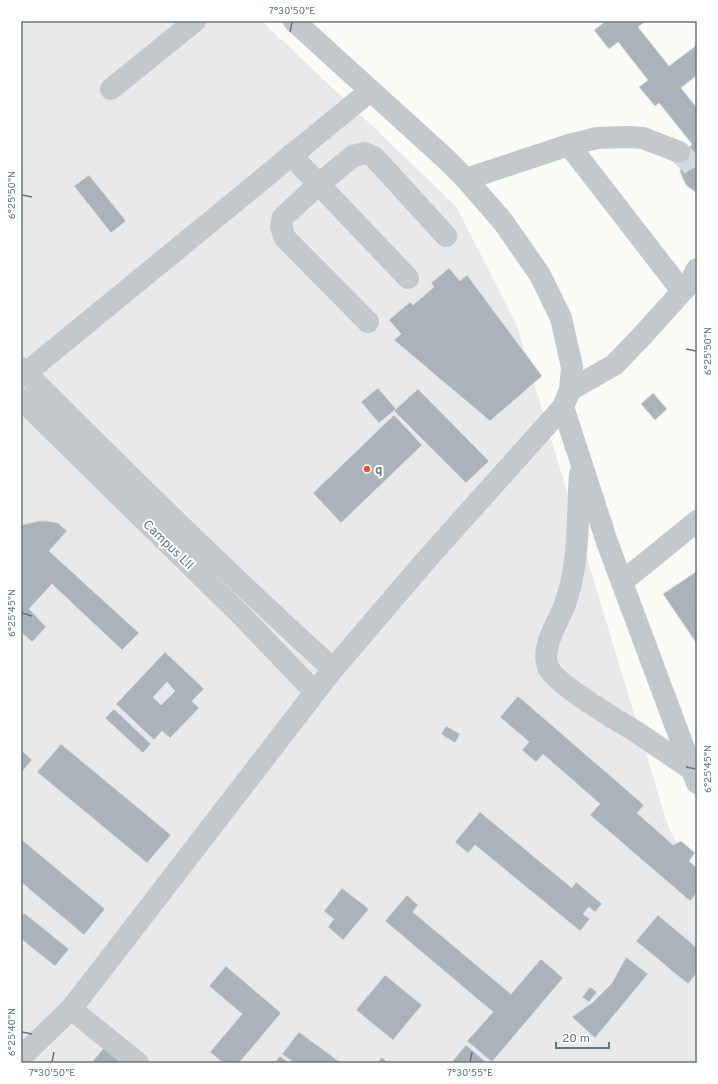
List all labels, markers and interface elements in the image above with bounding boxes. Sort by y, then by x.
text: 7°30'50"E [269,5,315,18]
text: 6°25'50"N [6,171,19,219]
text: 6°25'50"N [702,327,715,375]
place label: q [375,463,383,479]
marker: q [362,464,372,474]
street label: Campus Lll [139,517,196,574]
text: 6°25'45"N [6,589,19,637]
text: 6°25'45"N [702,745,715,793]
text: 6°25'40"N [6,1008,19,1056]
scale bar [556,1024,609,1050]
text: 20 m [562,1031,590,1047]
text: 7°30'50"E [29,1067,75,1080]
text: 7°30'55"E [447,1067,493,1080]

